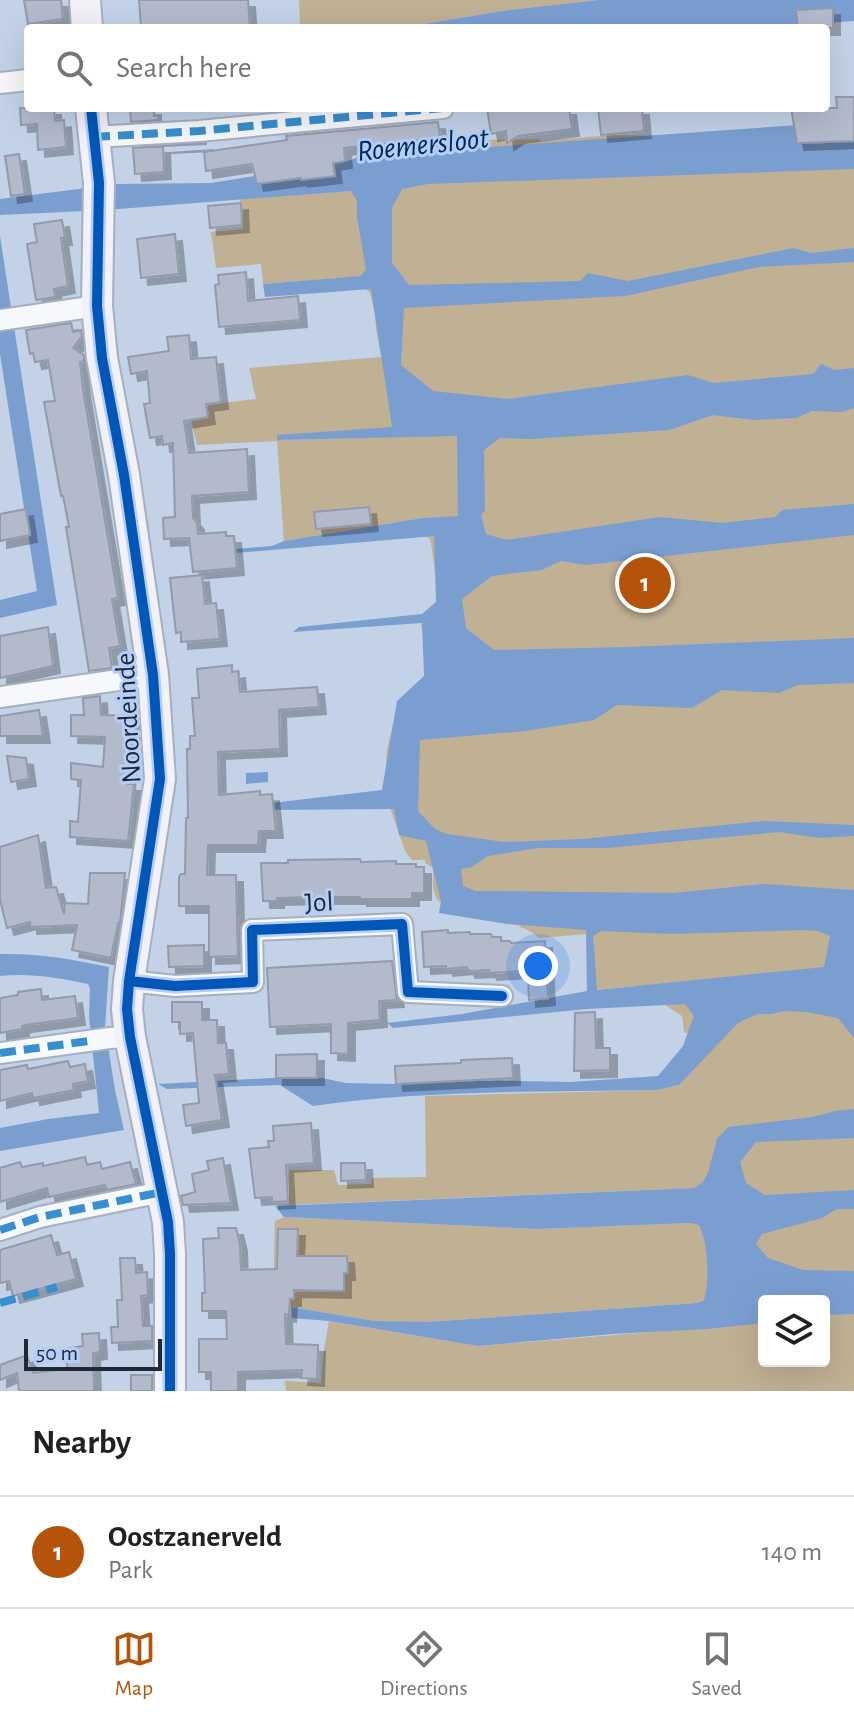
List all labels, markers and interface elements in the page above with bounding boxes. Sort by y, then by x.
search box [24,24,830,112]
icon: search [52,46,96,90]
text: Search here [116,53,252,83]
water label: Roemersloot [355,123,491,167]
pin: 1 [619,553,671,613]
street label: Noordeinde [112,652,146,784]
street label: Jol [304,888,334,918]
your location [518,946,558,986]
map controls [758,1295,830,1367]
button: layers [758,1295,830,1367]
scale bar [24,1335,162,1371]
text: 50 m [36,1342,78,1364]
text: Nearby [32,1426,131,1460]
text: Oostzanerveld [108,1522,282,1552]
text: 1 [53,1539,63,1565]
text: 140 m [762,1539,822,1565]
text: Park [108,1557,153,1583]
tab: Map [112,1627,156,1701]
tab: Directions [380,1627,468,1701]
tab: Saved [692,1627,742,1701]

